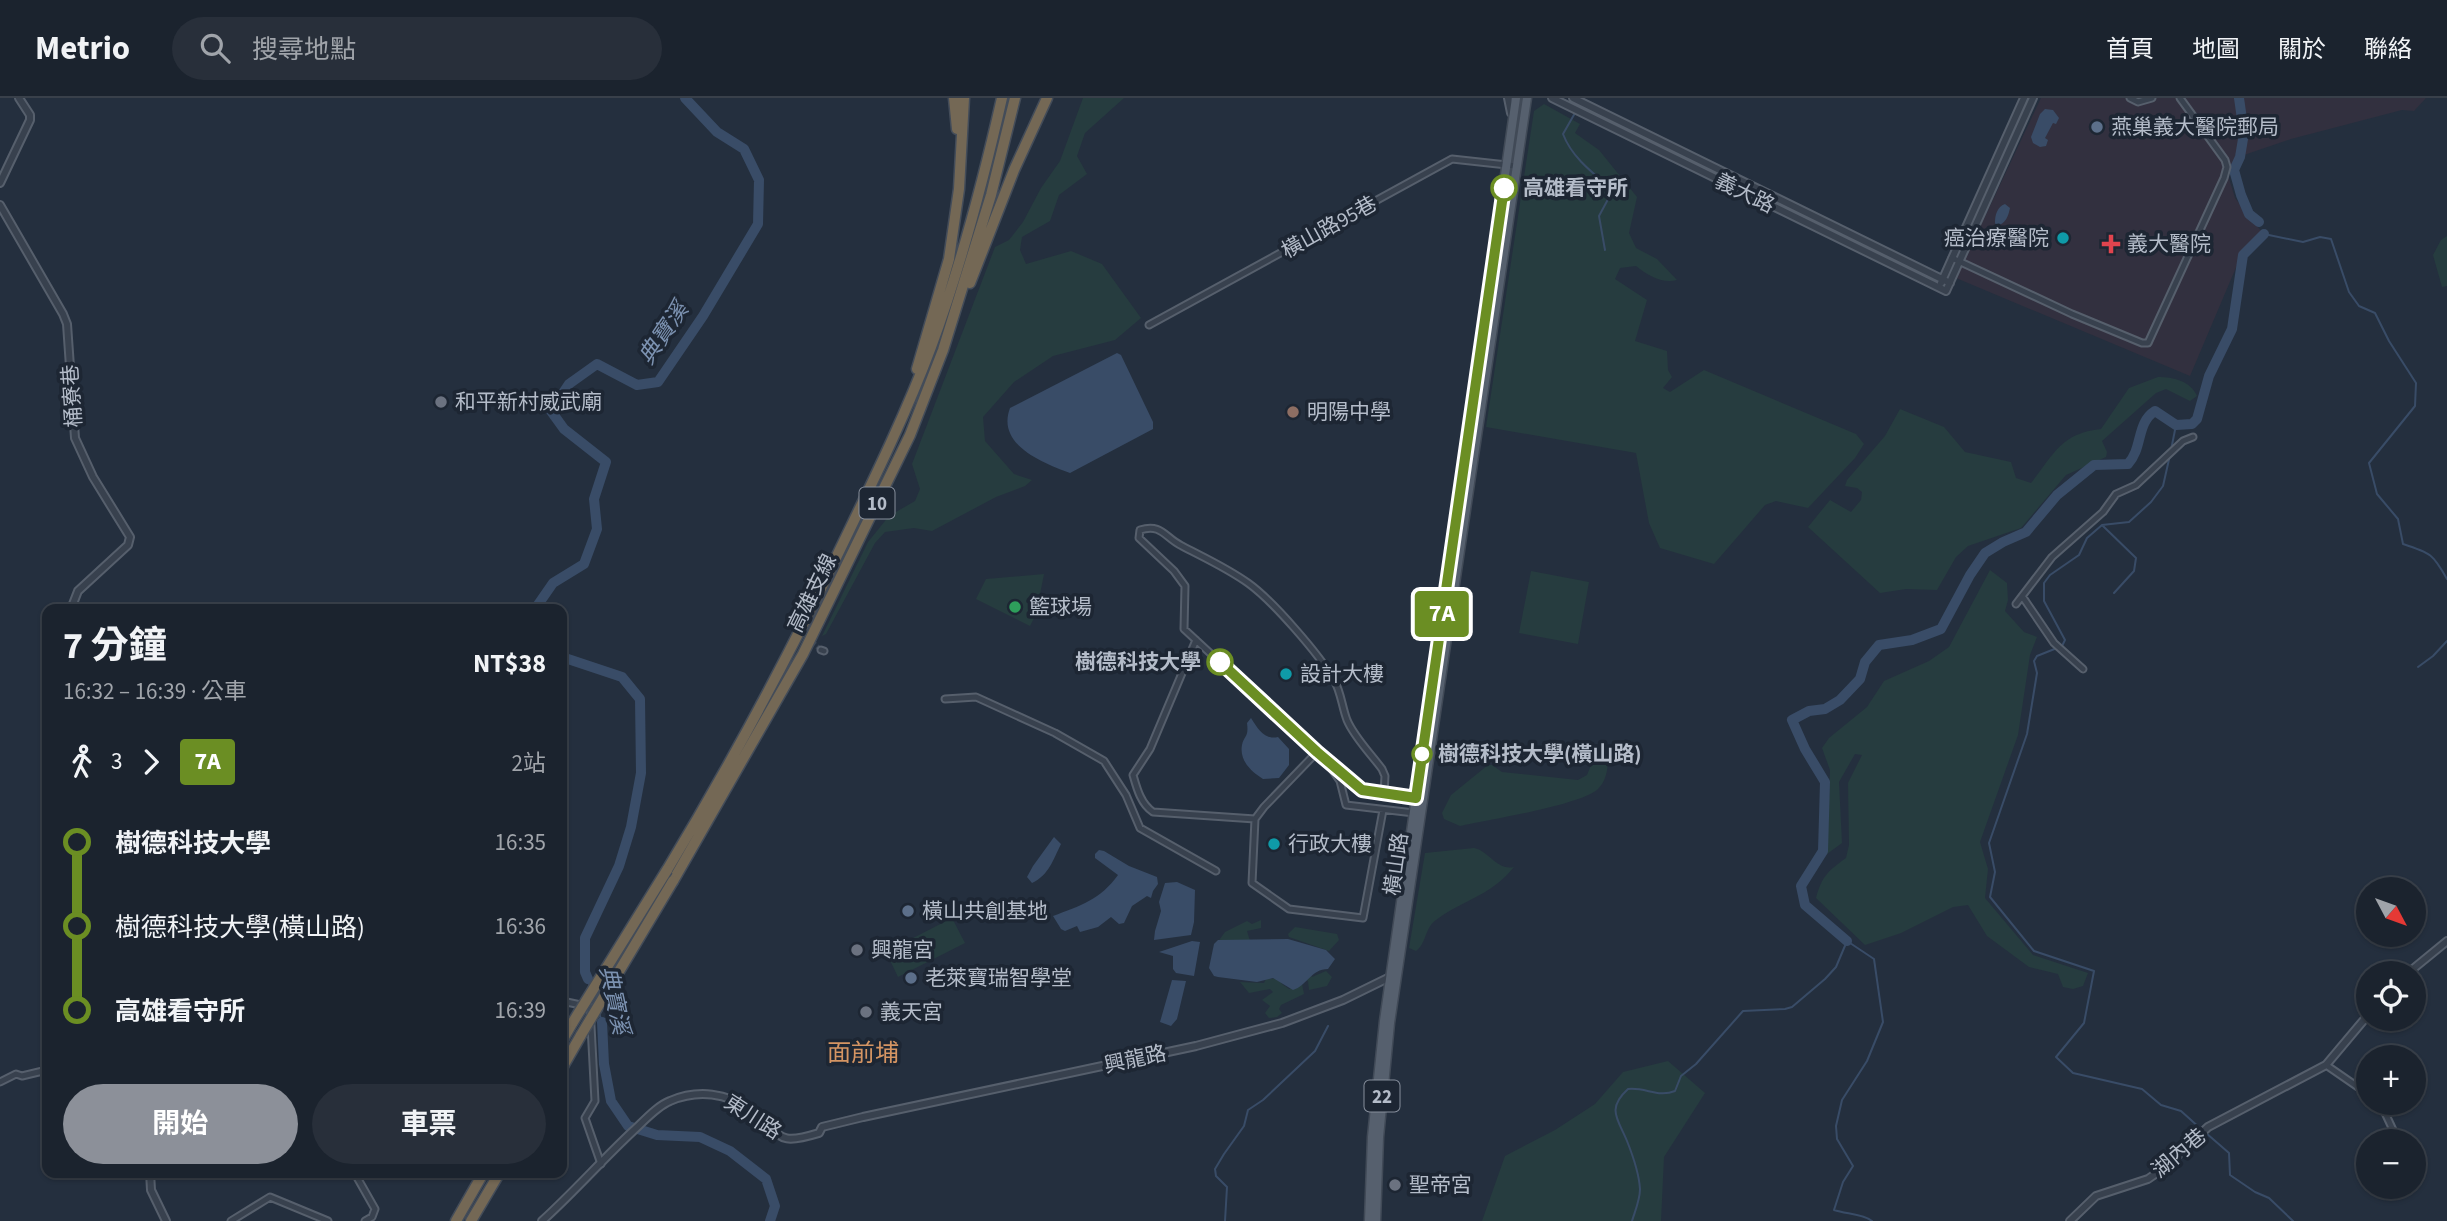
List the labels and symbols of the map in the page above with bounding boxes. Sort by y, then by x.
place label: 燕巢義大醫院郵局 [2111,112,2279,142]
marker: 燕巢義大醫院郵局 [2089,119,2105,135]
street label: 義大路 [1710,166,1780,220]
place label: 高雄看守所 [1523,173,1628,203]
marker: 高雄看守所 [1491,175,1517,201]
street label: 橫山路95巷 [1276,188,1382,266]
place label: 癌治療醫院 [1944,223,2049,253]
place label: 義大醫院 [2127,229,2211,259]
marker: 癌治療醫院 [2055,230,2071,246]
marker: 義大醫院 [2101,234,2121,254]
water label: 典寶溪 [630,293,698,371]
street label: 桶寮巷 [55,364,89,428]
place label: 和平新村威武廟 [455,387,602,417]
marker: 和平新村威武廟 [433,394,449,410]
place label: 明陽中學 [1307,397,1391,427]
marker: 明陽中學 [1285,404,1301,420]
road number: 10 [860,488,894,518]
street label: 高雄支線 [780,549,844,637]
line badge: 7A [1410,591,1474,637]
place label: 籃球場 [1029,592,1092,622]
marker: 籃球場 [1007,599,1023,615]
place label: 樹德科技大學 [1075,647,1201,677]
marker: 樹德科技大學 [1207,649,1233,675]
place label: 設計大樓 [1300,659,1384,689]
marker: 設計大樓 [1278,666,1294,682]
place label: 樹德科技大學(橫山路) [1438,739,1641,769]
marker: 樹德科技大學(橫山路) [1412,744,1432,764]
place label: 行政大樓 [1288,829,1372,859]
street label: 橫山路 [1377,831,1415,897]
marker: 行政大樓 [1266,836,1282,852]
north arrow [2356,877,2426,947]
place label: 橫山共創基地 [922,896,1048,926]
marker: 橫山共創基地 [900,903,916,919]
place label: 興龍宮 [871,935,934,965]
marker: 興龍宮 [849,942,865,958]
water label: 典寶溪 [591,963,638,1040]
place label: 老萊寶瑞智學堂 [925,963,1072,993]
marker: 老萊寶瑞智學堂 [903,970,919,986]
place label: 義天宮 [880,997,943,1027]
marker: 義天宮 [858,1004,874,1020]
district label: 面前埔 [827,1036,899,1071]
street label: 興龍路 [1101,1038,1169,1080]
road number: 22 [1364,1080,1400,1112]
street label: 東川路 [718,1087,788,1147]
street label: 湖內巷 [2145,1121,2213,1185]
place label: 聖帝宮 [1409,1170,1472,1200]
marker: 聖帝宮 [1387,1177,1403,1193]

